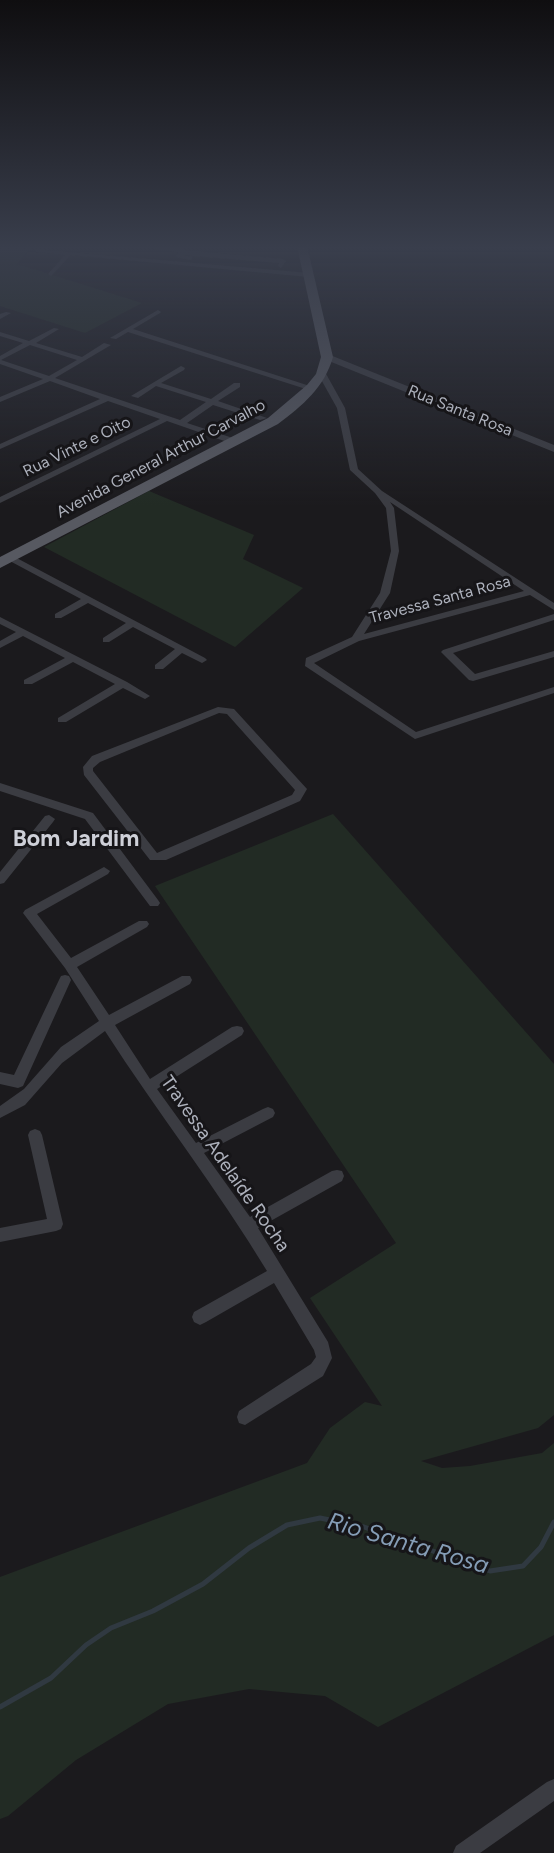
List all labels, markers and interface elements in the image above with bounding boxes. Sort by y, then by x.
street label: Rua Santa Rosa [405,381,515,441]
street label: Avenida General Arthur Carvalho [53,396,269,522]
street label: Rua Vinte e Oito [20,413,134,481]
street label: Travessa Santa Rosa [367,572,513,628]
district label: Bom Jardim [13,825,139,853]
street label: Travessa Adelaíde Rocha [155,1071,295,1257]
water label: Rio Santa Rosa [324,1507,492,1581]

